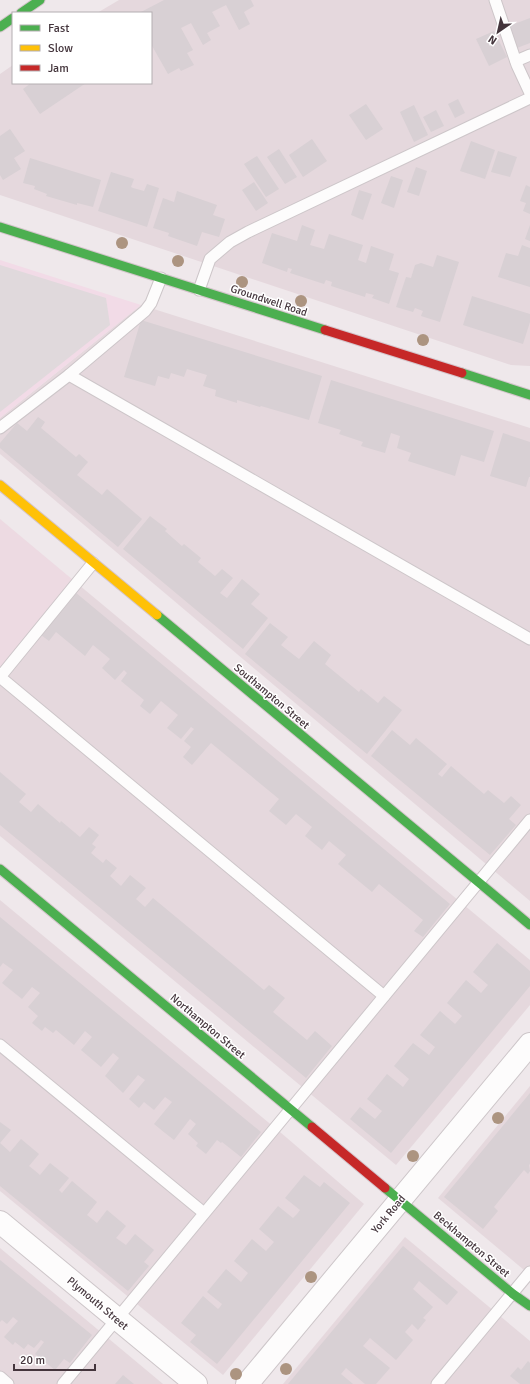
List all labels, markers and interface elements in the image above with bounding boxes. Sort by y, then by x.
legend [12,12,152,84]
north arrow [478,12,518,52]
text: Fast [48,21,69,36]
text: N [486,32,499,47]
text: Slow [48,41,73,56]
text: Jam [48,61,69,76]
street label: Groundwell Road [229,282,309,319]
street label: Southampton Street [231,661,312,732]
street label: Northampton Street [167,991,248,1062]
street label: York Road [369,1192,408,1236]
street label: Beckhampton Street [431,1209,513,1280]
street label: Plymouth Street [64,1274,131,1333]
scale bar [14,1346,95,1372]
text: 20 m [20,1353,45,1368]

